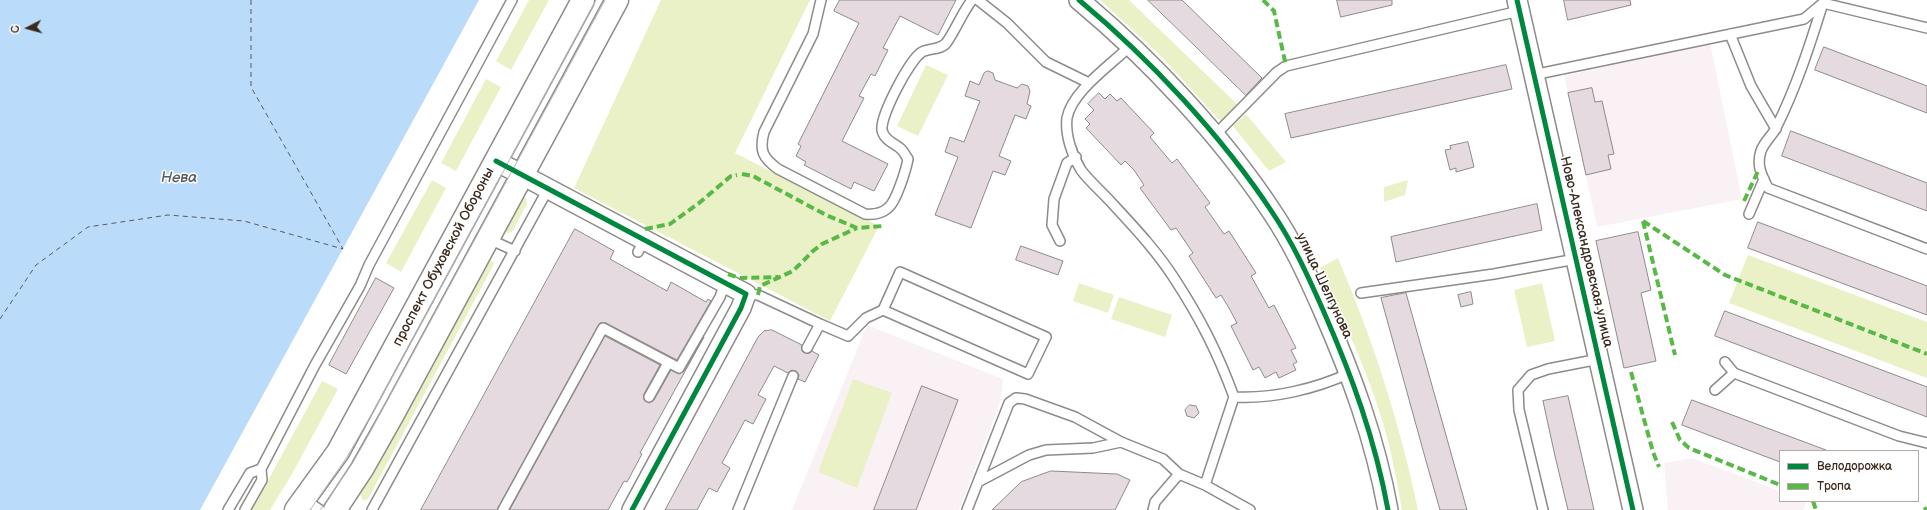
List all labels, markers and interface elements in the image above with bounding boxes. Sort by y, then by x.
north arrow [8,8,48,48]
text: С [9,25,22,34]
street label: Ново-Александровская улица [1556,155,1616,349]
street label: проспект Обуховской Обороны [390,165,498,349]
water label: Нева [161,169,197,187]
street label: улица Шелгунова [1292,231,1356,341]
legend [1779,450,1919,502]
text: Велодорожка [1817,459,1892,474]
text: Тропа [1817,479,1851,494]

